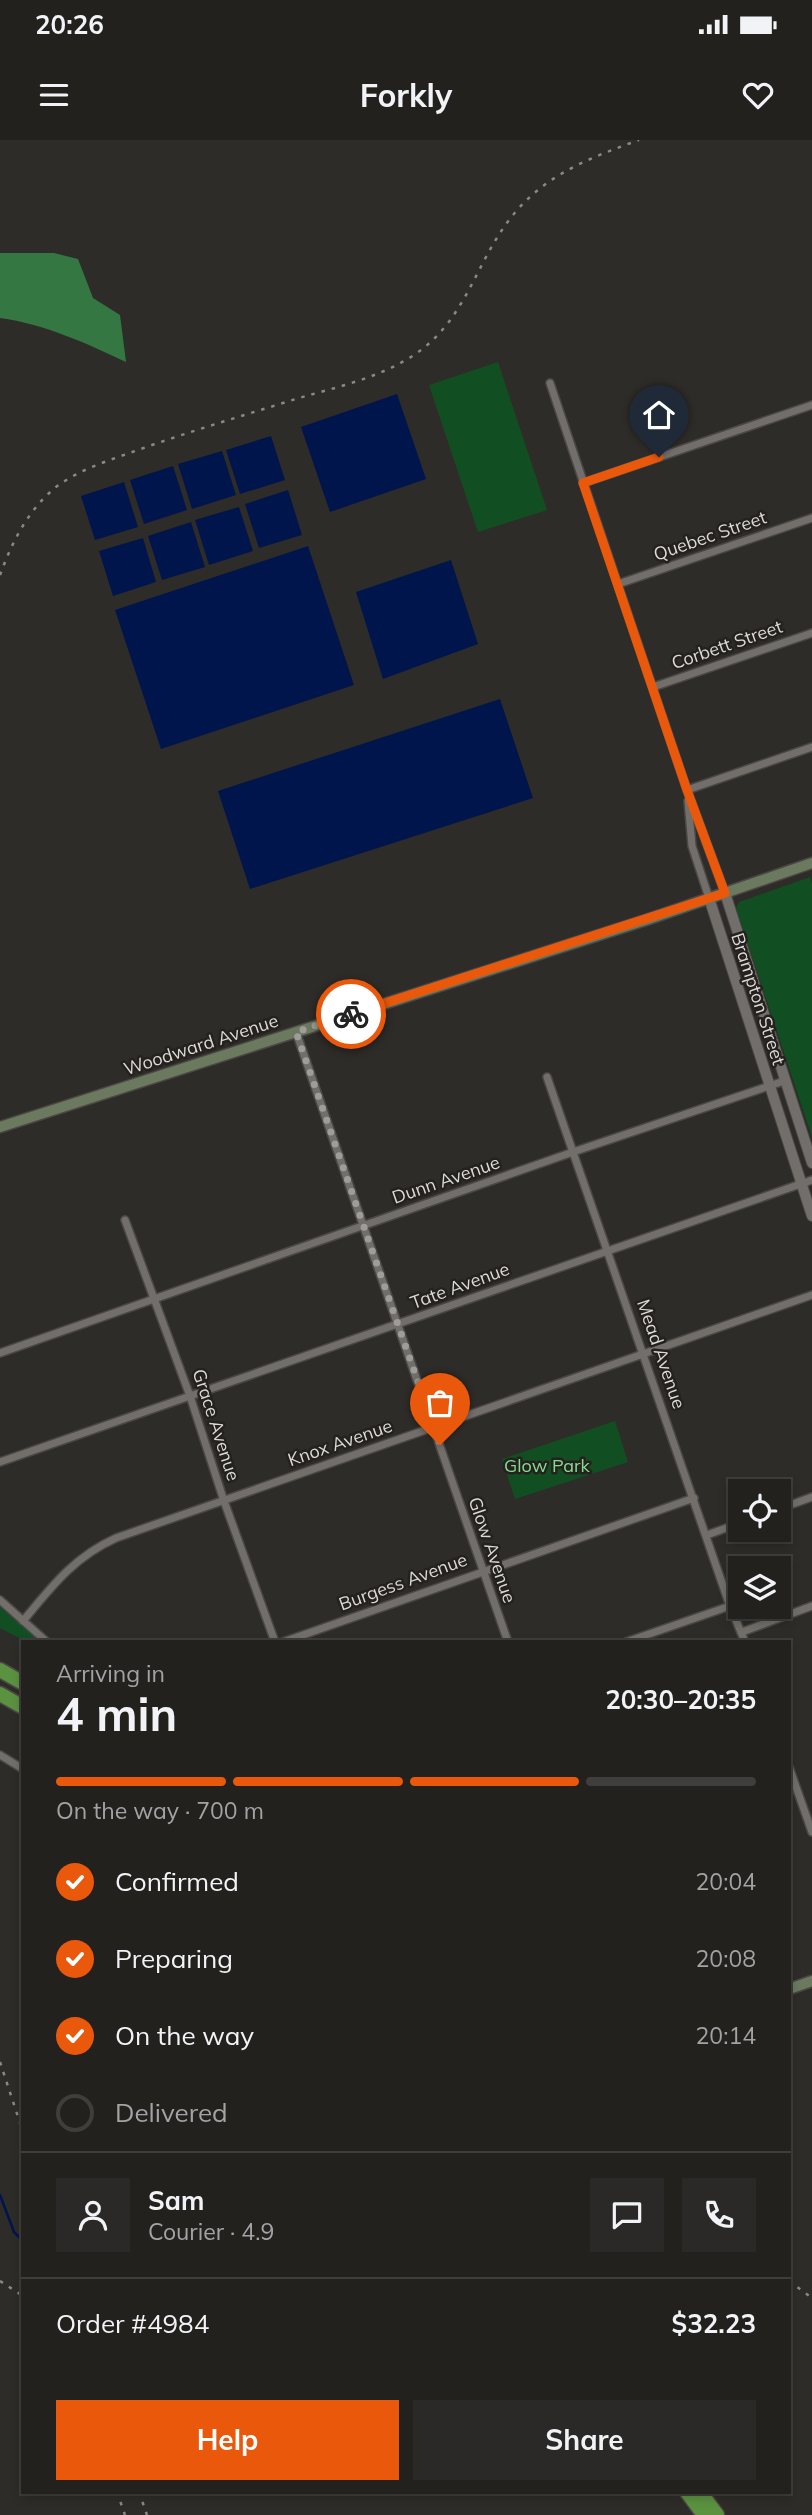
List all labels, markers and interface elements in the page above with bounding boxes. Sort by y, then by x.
text: 20:26 [35,8,104,41]
text: Forkly [360,75,452,115]
icon: menu [35,76,73,114]
icon: heart [739,76,777,114]
pin [629,385,689,457]
icon: home [640,396,678,434]
street label: Quebec Street [650,505,769,566]
street label: Corbett Street [668,615,785,674]
street label: Brampton Street [726,930,791,1068]
courier [316,979,386,1049]
icon: bike [332,995,370,1033]
street label: Woodward Avenue [121,1009,281,1080]
street label: Dunn Avenue [389,1150,503,1209]
street label: Tate Avenue [407,1257,512,1314]
street label: Mead Avenue [632,1296,691,1412]
street label: Grace Avenue [188,1366,245,1484]
pin [410,1373,470,1445]
icon: bag [421,1384,459,1422]
street label: Knox Avenue [285,1414,395,1471]
park label: Glow Park [504,1454,591,1477]
map controls [728,1479,791,1619]
button: locate [728,1479,791,1542]
street label: Glow Avenue [464,1494,521,1606]
street label: Burgess Avenue [335,1548,470,1615]
button: layers [728,1556,791,1619]
text: Arriving in [56,1659,165,1688]
text: 20:30–20:35 [605,1683,756,1716]
text: 4 min [56,1685,177,1743]
text: On the way · 700 m [56,1796,264,1825]
icon: check [56,1863,94,1901]
text: Confirmed [115,1865,239,1898]
text: 20:04 [696,1867,756,1896]
icon: check [56,1940,94,1978]
text: Preparing [115,1942,233,1975]
text: 20:08 [696,1944,756,1973]
icon: check [56,2017,94,2055]
text: On the way [115,2019,254,2052]
text: 20:14 [696,2021,756,2050]
text: Delivered [115,2096,228,2129]
button: person [56,2178,130,2252]
button: chat [590,2178,664,2252]
button: phone [682,2178,756,2252]
text: Sam [148,2184,204,2217]
text: Courier · 4.9 [148,2217,274,2246]
text: Order #4984 [56,2307,209,2340]
text: $32.23 [672,2307,756,2340]
button: Help [56,2400,399,2480]
button: Share [413,2400,756,2480]

